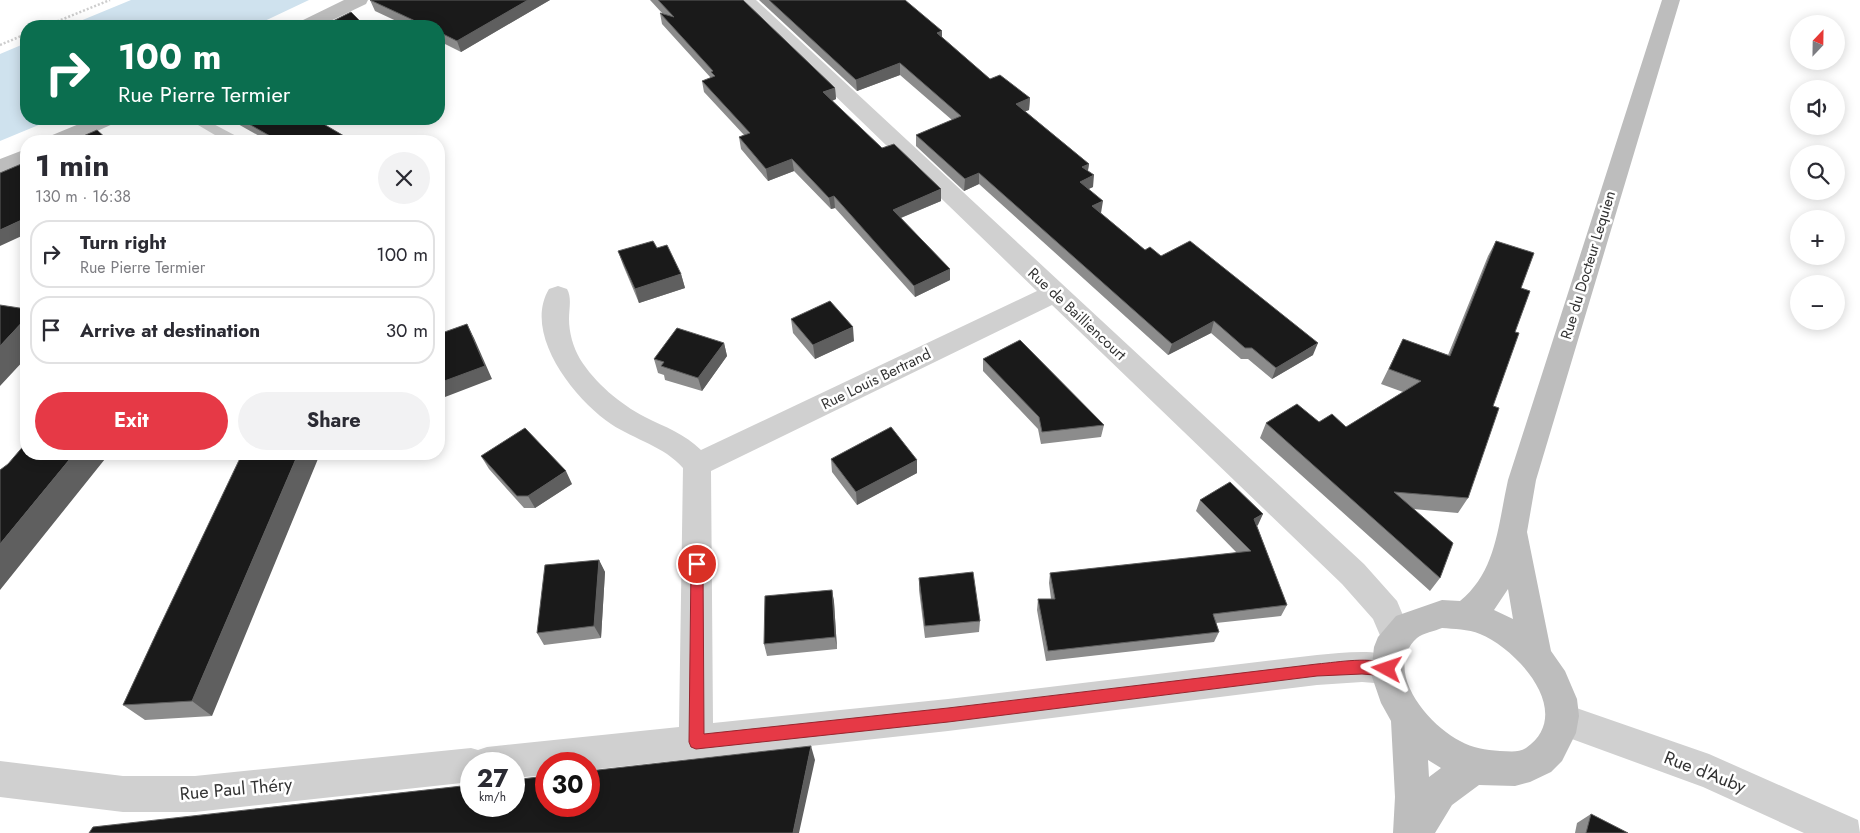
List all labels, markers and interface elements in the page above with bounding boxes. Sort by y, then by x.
north arrow [1790,15,1845,70]
map controls [1790,15,1845,330]
text: 100 m [118,32,221,82]
icon: right [35,40,100,105]
text: Rue Pierre Termier [118,78,290,110]
button: sound [1790,80,1845,135]
text: 1 min [35,144,109,187]
button: search [1790,145,1845,200]
button: close [378,152,430,204]
text: 130 m · 16:38 [35,185,131,208]
street label: Rue du Docteur Lequien [1555,188,1621,342]
button: + [1790,210,1845,265]
text: Turn right [80,229,166,256]
icon: right [37,240,65,268]
text: 100 m [376,241,428,268]
text: Rue Pierre Termier [80,256,205,279]
street label: Rue de Bailliencourt [1023,263,1131,366]
button: − [1790,275,1845,330]
icon: arrive [37,316,65,344]
text: Arrive at destination [80,317,260,344]
text: 30 m [386,317,428,344]
street label: Rue Louis Bertrand [818,343,934,415]
button: Exit [35,392,228,450]
button: Share [238,392,430,450]
pin [676,543,718,585]
icon: arrive [683,550,711,578]
position arrow [1360,642,1412,694]
street label: Rue d'Auby [1660,744,1750,800]
speed limit sign: 30 [535,752,600,817]
text: 27 [477,760,508,796]
street label: Rue Paul Théry [179,771,293,807]
text: km/h [479,788,506,806]

